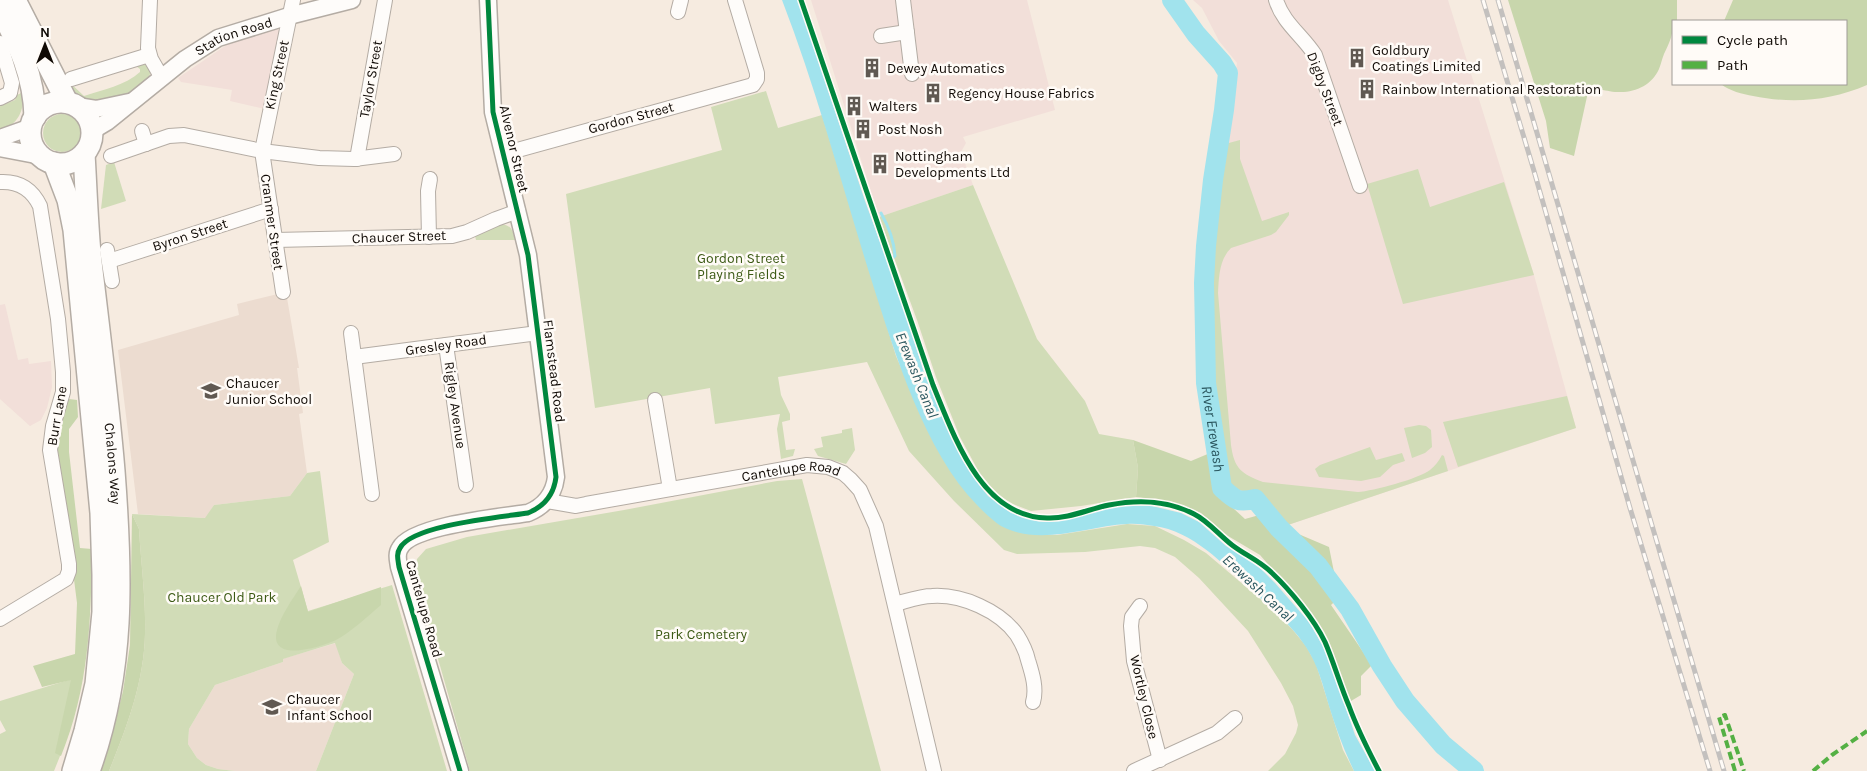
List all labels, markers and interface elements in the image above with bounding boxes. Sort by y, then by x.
street label: Station Road [191,13,274,59]
north arrow [20,20,70,70]
legend [1672,20,1847,85]
text: N [40,24,50,41]
text: Cycle path [1717,31,1788,49]
street label: King Street [261,39,293,111]
street label: Taylor Street [356,39,386,119]
place label: Goldbury Coatings Limited [1372,42,1481,75]
building icon: Goldbury Coatings Limited [1346,47,1368,69]
street label: Digby Street [1303,50,1347,128]
text: Path [1717,56,1748,74]
building icon: Dewey Automatics [861,57,883,79]
place label: Dewey Automatics [887,60,1005,77]
building icon: Rainbow International Restoration [1356,78,1378,100]
place label: Rainbow International Restoration [1382,81,1601,98]
building icon: Regency House Fabrics [922,82,944,104]
place label: Regency House Fabrics [948,85,1095,102]
building icon: Walters [843,95,865,117]
street label: Gordon Street [586,98,676,138]
place label: Walters [869,98,918,115]
street label: Alvenor Street [496,104,532,194]
building icon: Post Nosh [852,118,874,140]
place label: Post Nosh [878,121,942,138]
place label: Nottingham Developments Ltd [895,148,1010,181]
building icon: Nottingham Developments Ltd [869,153,891,175]
street label: Cranmer Street [257,173,287,271]
street label: Byron Street [150,215,230,255]
street label: Chaucer Street [352,227,446,247]
park label: Gordon Street Playing Fields [697,250,785,283]
street label: Flamstead Road [539,319,569,423]
water label: Erewash Canal [892,330,942,421]
street label: Gresley Road [404,331,488,359]
street label: Rigley Avenue [440,360,470,450]
place label: Chaucer Junior School [226,375,312,408]
school or university icon: Chaucer Junior School [200,380,222,402]
water label: River Erewash [1198,384,1228,473]
street label: Burr Lane [43,385,71,447]
street label: Chalons Way [101,422,125,505]
street label: Cantelupe Road [740,456,843,485]
water label: Erewash Canal [1219,550,1298,626]
street label: Cantelupe Road [402,558,446,660]
park label: Chaucer Old Park [168,589,277,606]
park label: Park Cemetery [655,626,747,643]
street label: Wortley Close [1126,653,1162,741]
place label: Chaucer Infant School [287,691,372,724]
school or university icon: Chaucer Infant School [261,696,283,718]

